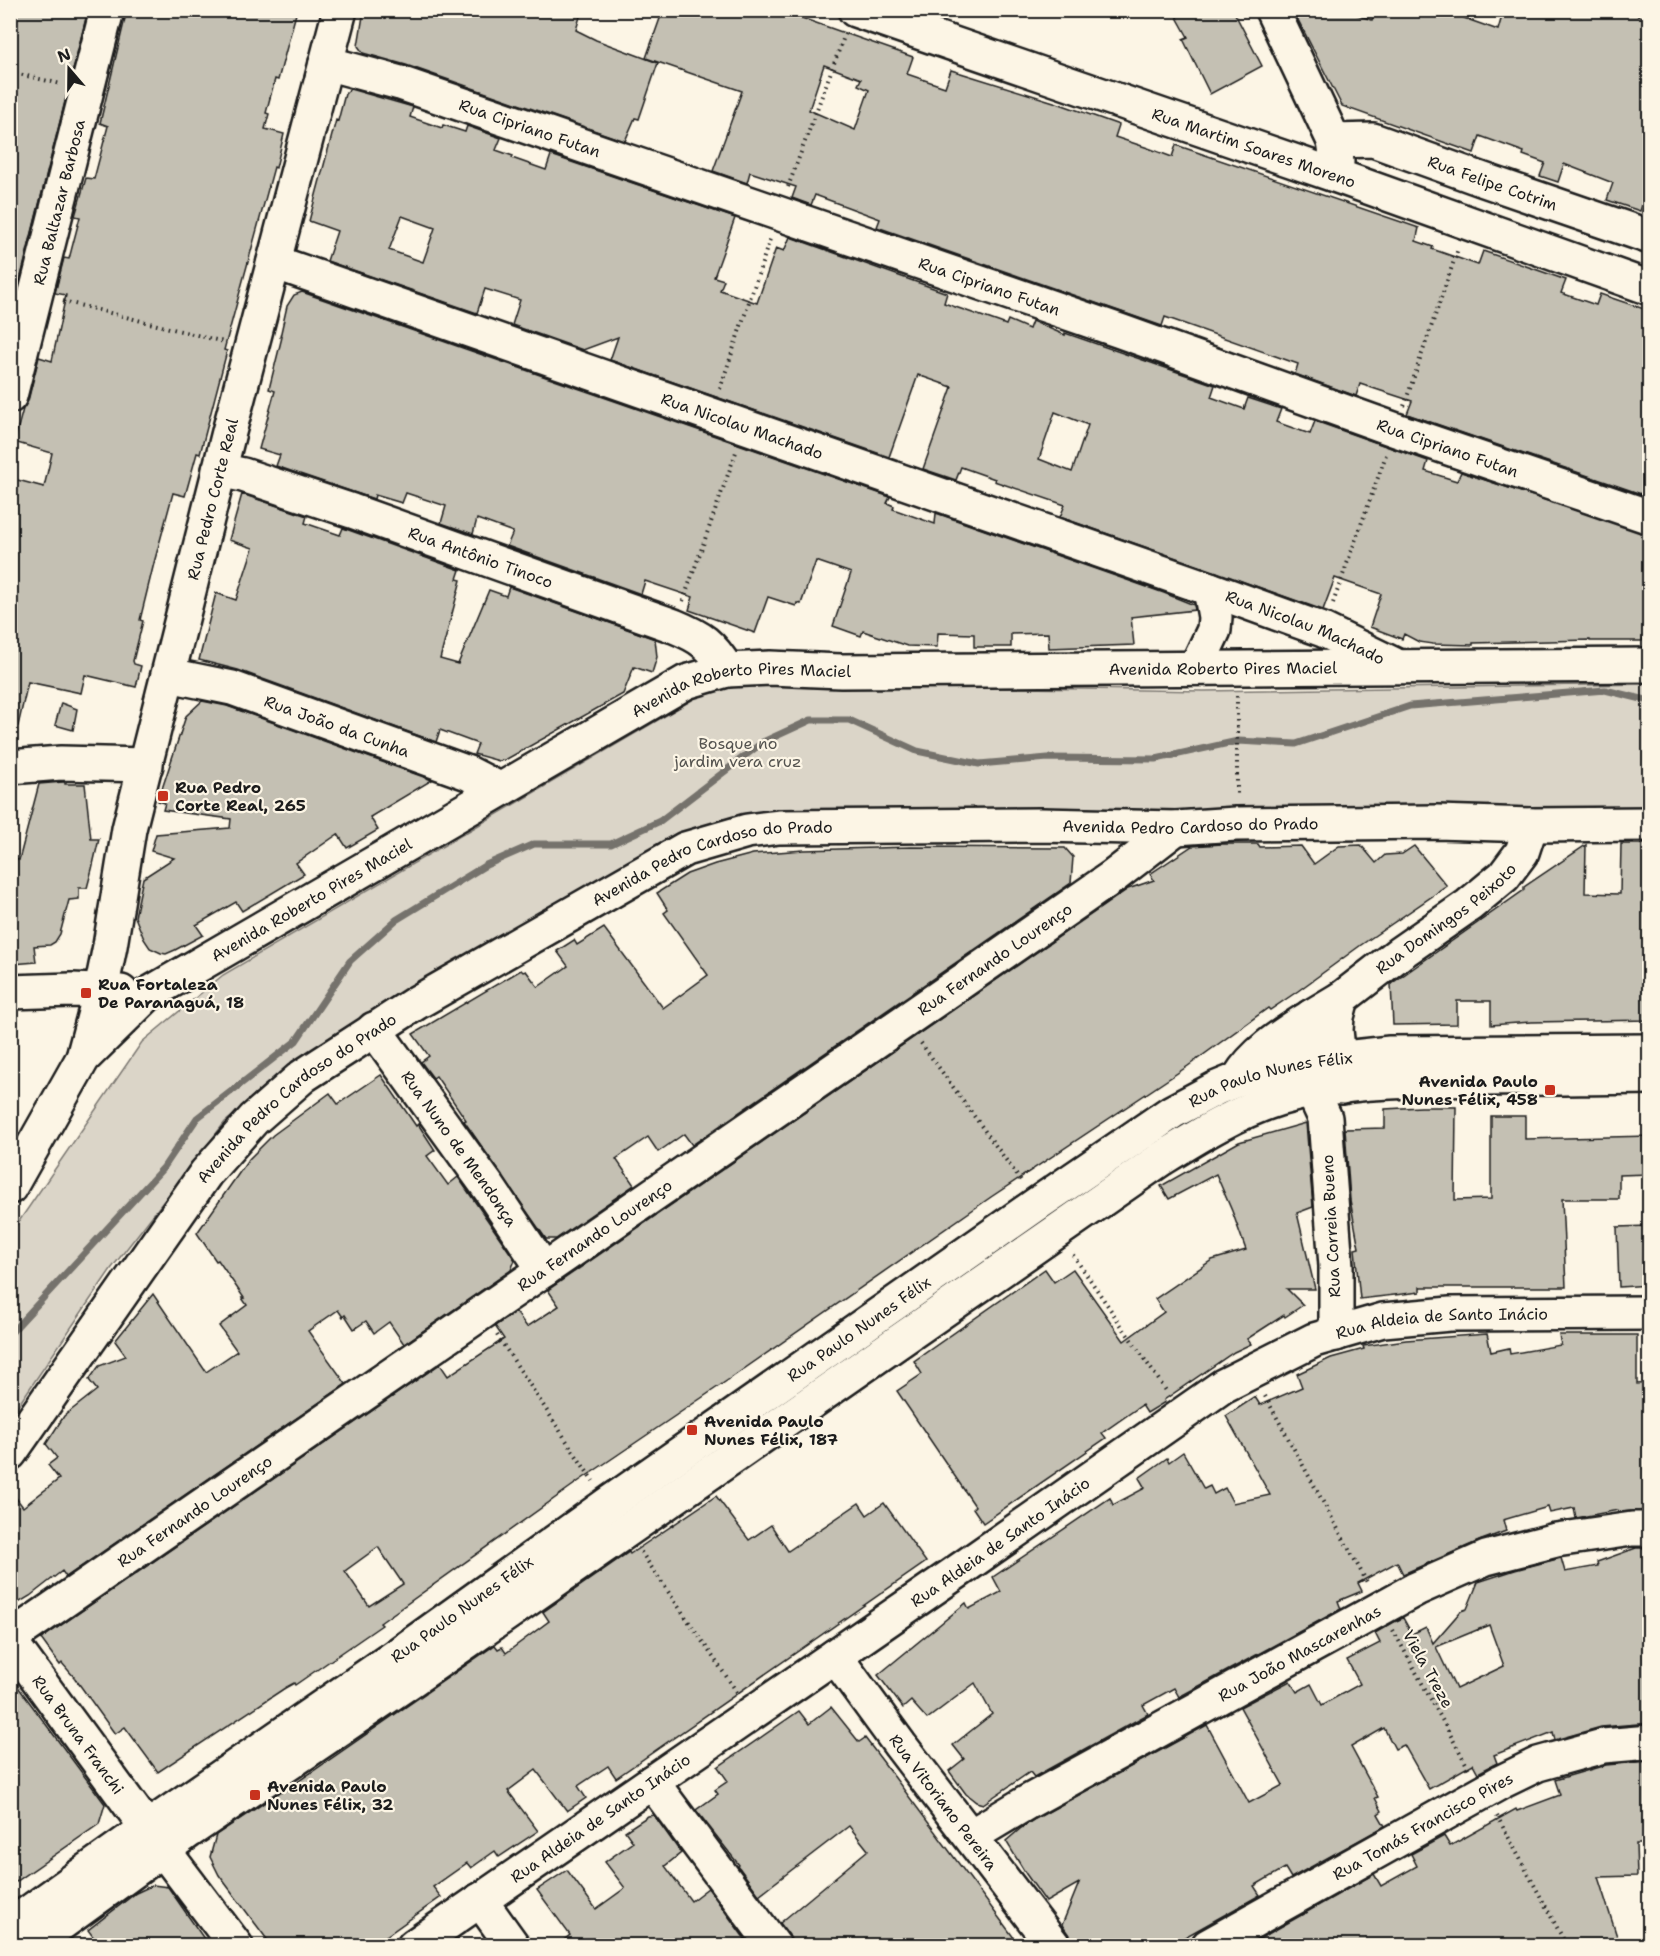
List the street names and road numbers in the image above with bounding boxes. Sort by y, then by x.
street label: Rua Cipriano Futan [456,94,604,162]
street label: Rua Martim Soares Moreno [1149,103,1359,192]
street label: Rua Baltazar Barbosa [28,117,90,287]
street label: Rua Felipe Cotrim [1425,150,1560,215]
street label: Rua Cipriano Futan [916,252,1063,320]
street label: Rua Nicolau Machado [658,388,826,464]
street label: Rua Cipriano Futan [1374,414,1521,482]
street label: Rua Pedro Corte Real [182,416,243,582]
street label: Rua Antônio Tinoco [405,521,556,592]
street label: Rua Nicolau Machado [1223,585,1388,669]
street label: Avenida Roberto Pires Maciel [628,657,851,722]
street label: Avenida Roberto Pires Maciel [1109,657,1337,680]
street label: Rua João da Cunha [262,690,413,762]
street label: Avenida Pedro Cardoso do Prado [1062,813,1318,839]
street label: Avenida Pedro Cardoso do Prado [588,816,833,911]
street label: Avenida Roberto Pires Maciel [207,833,415,966]
street label: Rua Domingos Peixoto [1371,859,1521,979]
street label: Rua Fernando Lourenço [913,898,1076,1020]
street label: Avenida Pedro Cardoso do Prado [192,1008,400,1187]
street label: Rua Paulo Nunes Félix [1185,1047,1353,1112]
street label: Rua Nuno de Mendonça [397,1066,522,1231]
street label: Rua Correia Bueno [1317,1154,1345,1298]
street label: Rua Fernando Lourenço [513,1174,676,1296]
street label: Rua Paulo Nunes Félix [783,1271,935,1386]
street label: Rua Aldeia de Santo Inácio [1333,1303,1548,1344]
street label: Rua Fernando Lourenço [113,1450,276,1572]
street label: Rua Aldeia de Santo Inácio [906,1472,1094,1611]
street label: Rua Paulo Nunes Félix [386,1551,537,1667]
street label: Rua João Mascarenhas [1214,1600,1385,1706]
street label: Viela Treze [1398,1626,1458,1712]
street label: Rua Bruna Franchi [28,1671,129,1798]
street label: Rua Vitoriano Pereira [885,1730,1003,1874]
street label: Rua Aldeia de Santo Inácio [506,1748,694,1887]
street label: Rua Tomás Francisco Pires [1329,1767,1516,1885]

